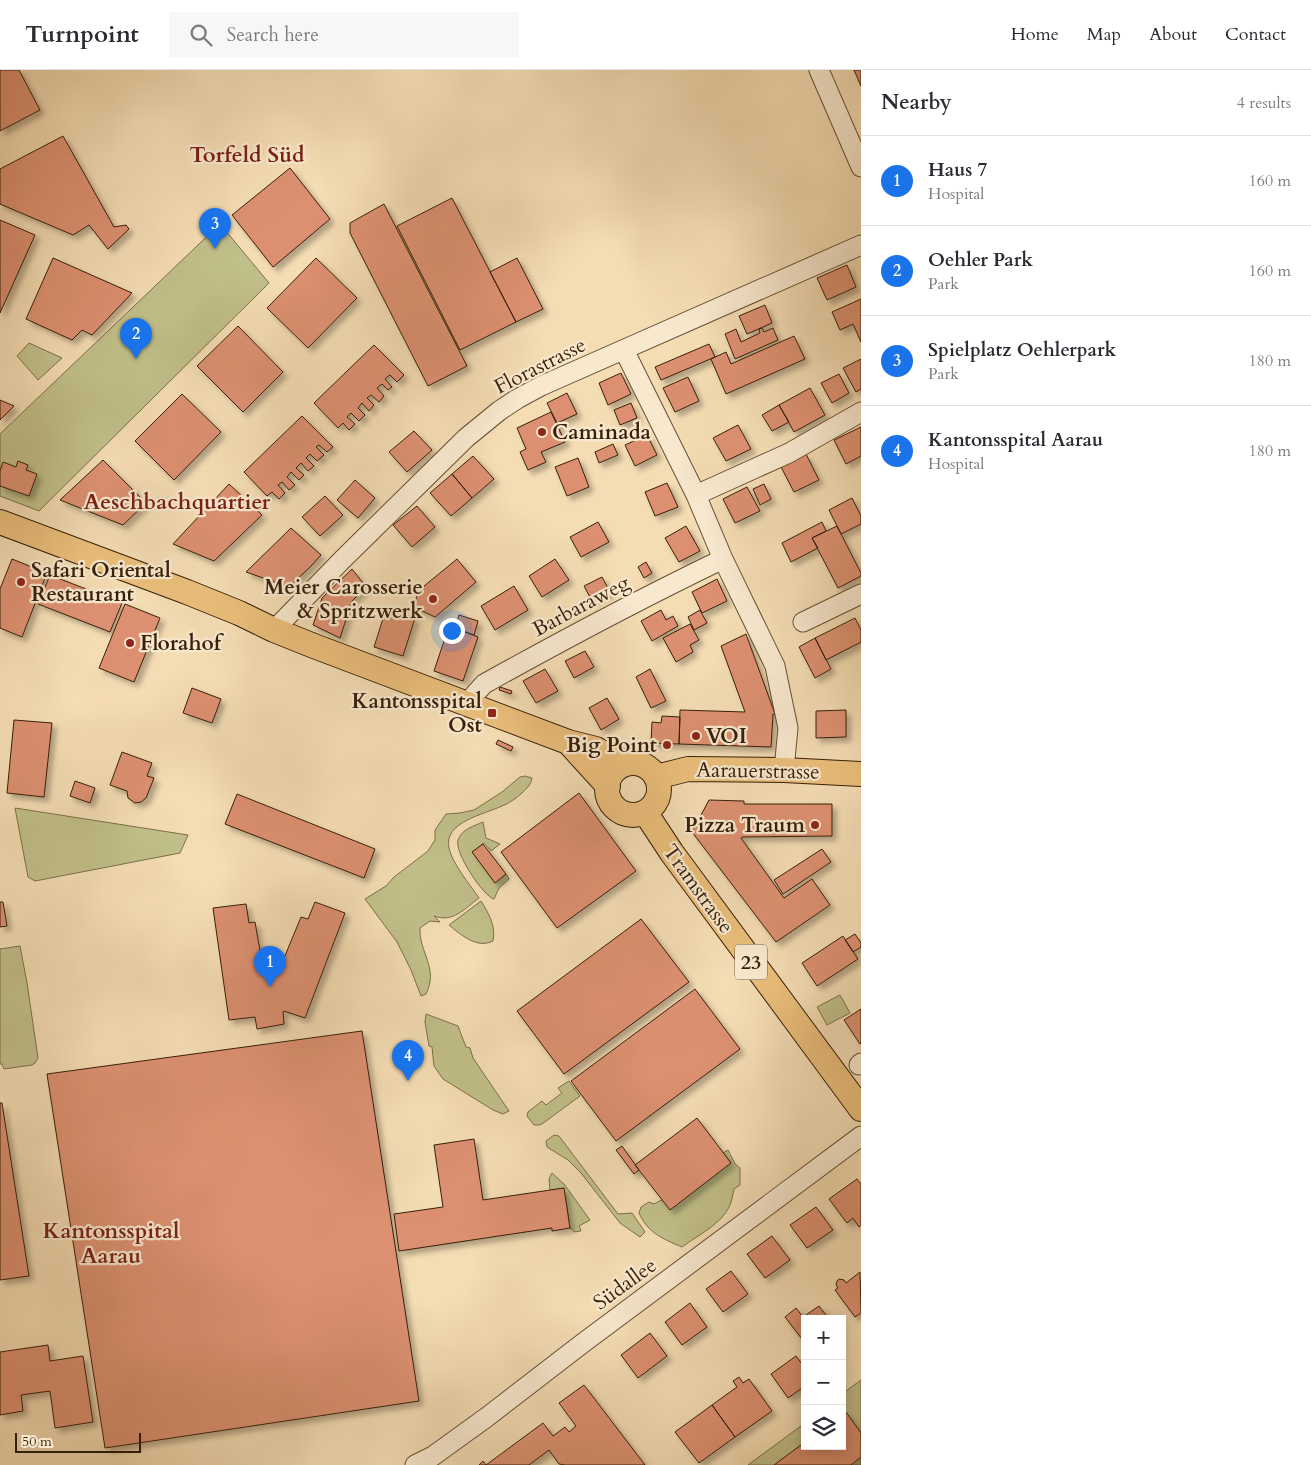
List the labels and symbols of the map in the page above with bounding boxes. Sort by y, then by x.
district label: Torfeld Süd [189,140,305,170]
pin: 3 [199,208,231,249]
pin: 2 [120,318,152,359]
street label: Florastrasse [489,331,591,401]
place label: Caminada [552,418,652,447]
marker: Caminada [536,426,548,438]
district label: Aeschbachquartier [84,487,270,517]
place label: Safari Oriental Restaurant [31,556,171,609]
street label: Barbaraweg [527,568,635,644]
place label: Meier Carosserie & Spritzwerk [264,573,423,626]
marker: Safari Oriental Restaurant [15,576,27,588]
marker: Meier Carosserie & Spritzwerk [427,593,439,605]
your location [439,618,465,644]
place label: Florahof [140,629,225,658]
marker: Florahof [124,637,136,649]
place label: Kantonsspital Ost [351,687,483,740]
marker: Kantonsspital Ost [486,707,498,719]
place label: VOI [706,722,747,751]
marker: VOI [690,730,702,742]
place label: Big Point [566,731,658,760]
marker: Big Point [661,739,673,751]
street label: Aarauerstrasse [696,755,820,787]
place label: Pizza Traum [684,811,806,840]
marker: Pizza Traum [809,819,821,831]
street label: Tramstrasse [656,838,740,940]
road number: 23 [735,944,767,980]
pin: 1 [254,946,286,987]
pin: 4 [392,1040,424,1081]
district label: Kantonsspital Aarau [43,1216,180,1271]
street label: Südallee [587,1251,663,1317]
scale bar [15,1430,141,1453]

